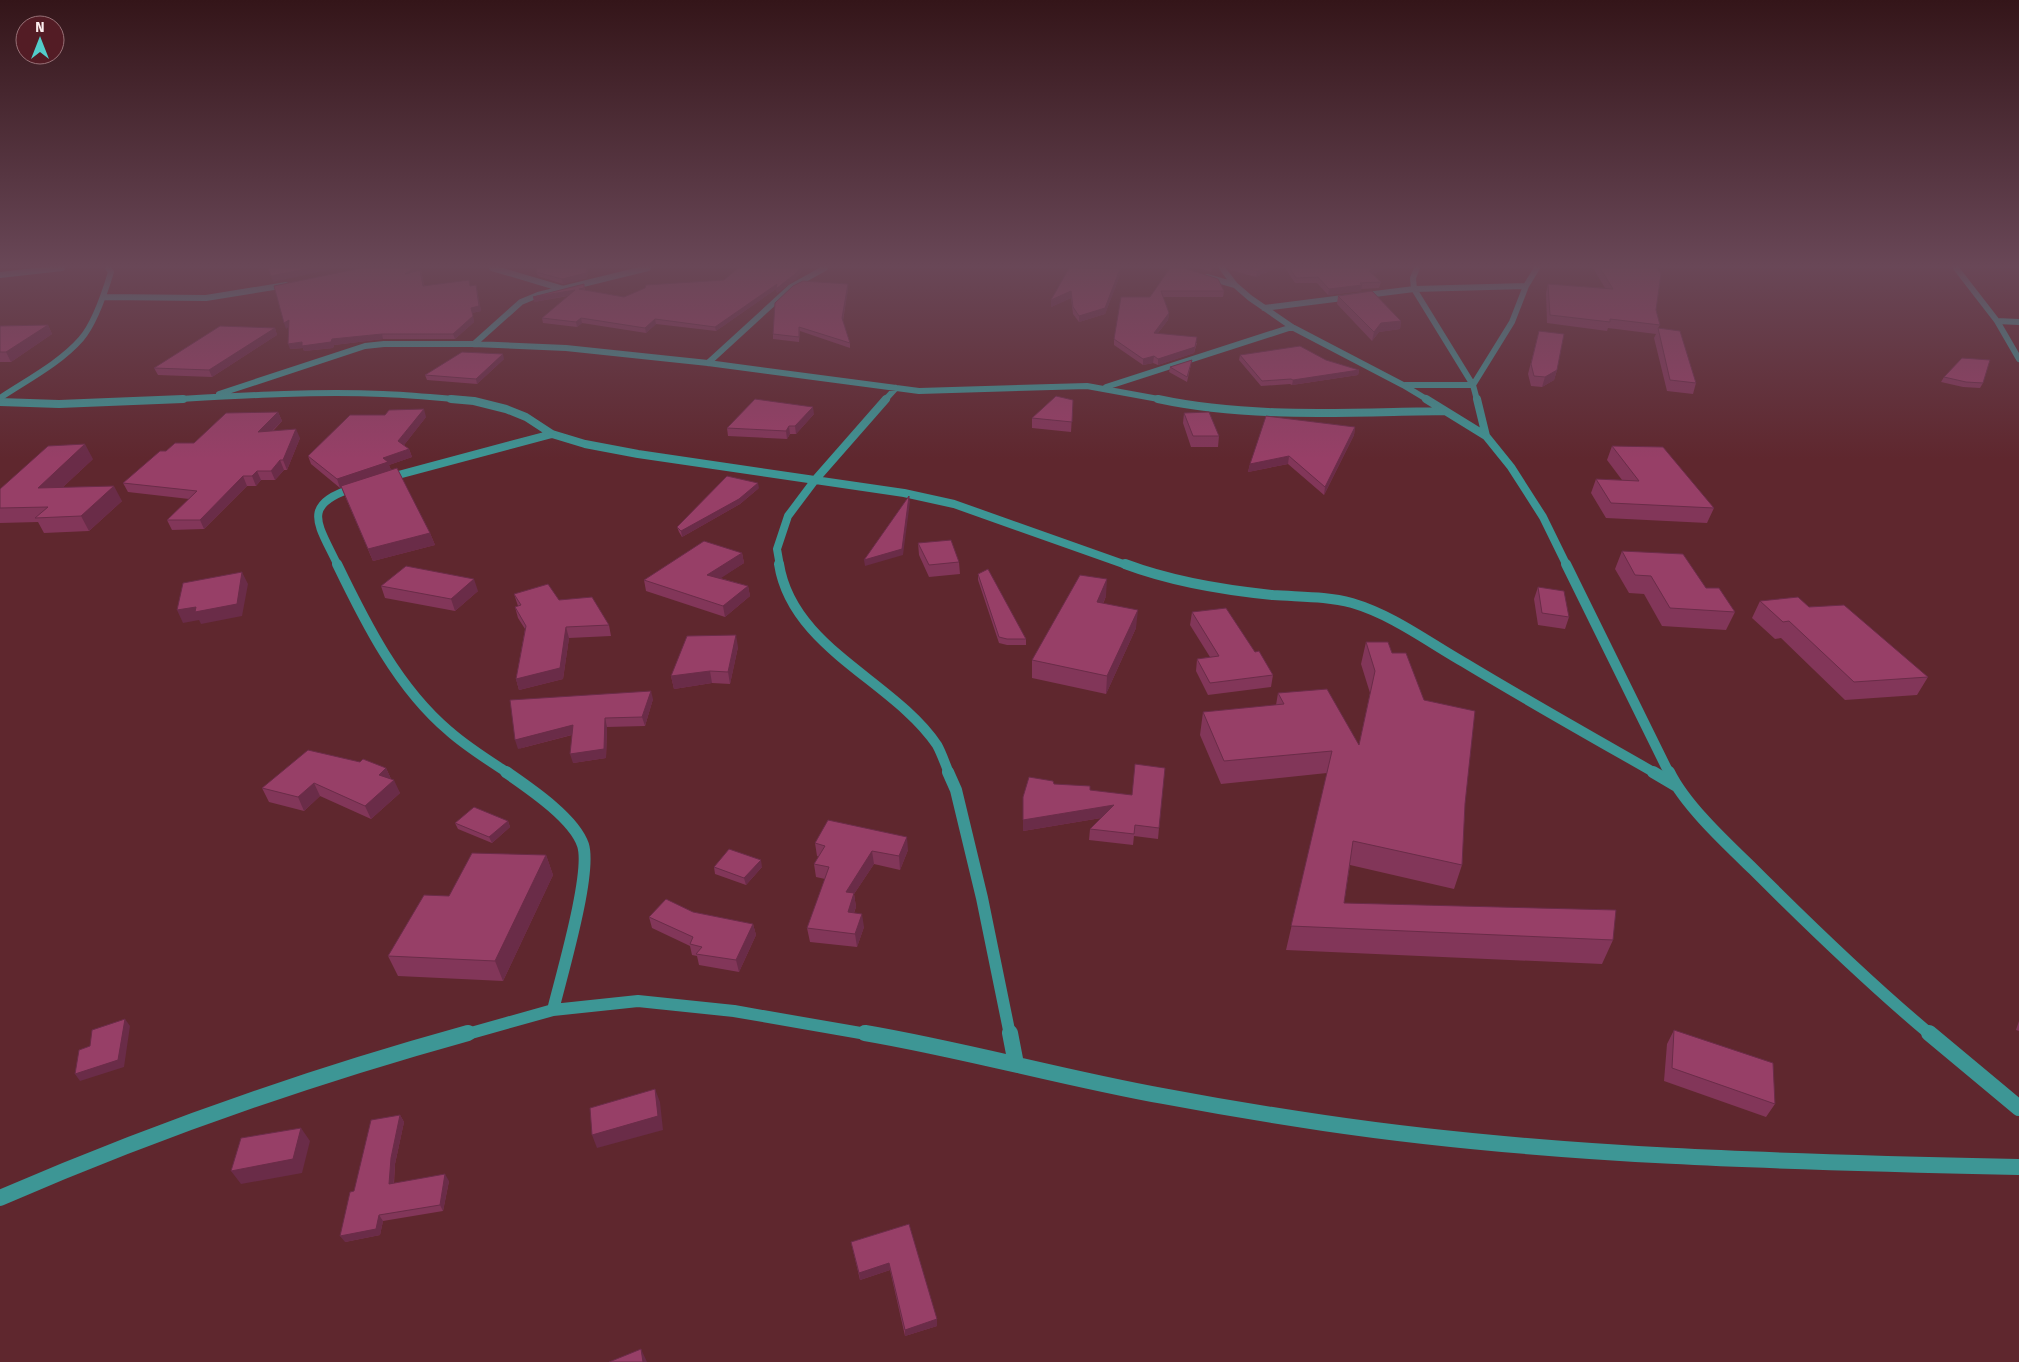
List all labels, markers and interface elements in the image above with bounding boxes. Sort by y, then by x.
north arrow [15,15,65,65]
text: N [35,19,45,36]

